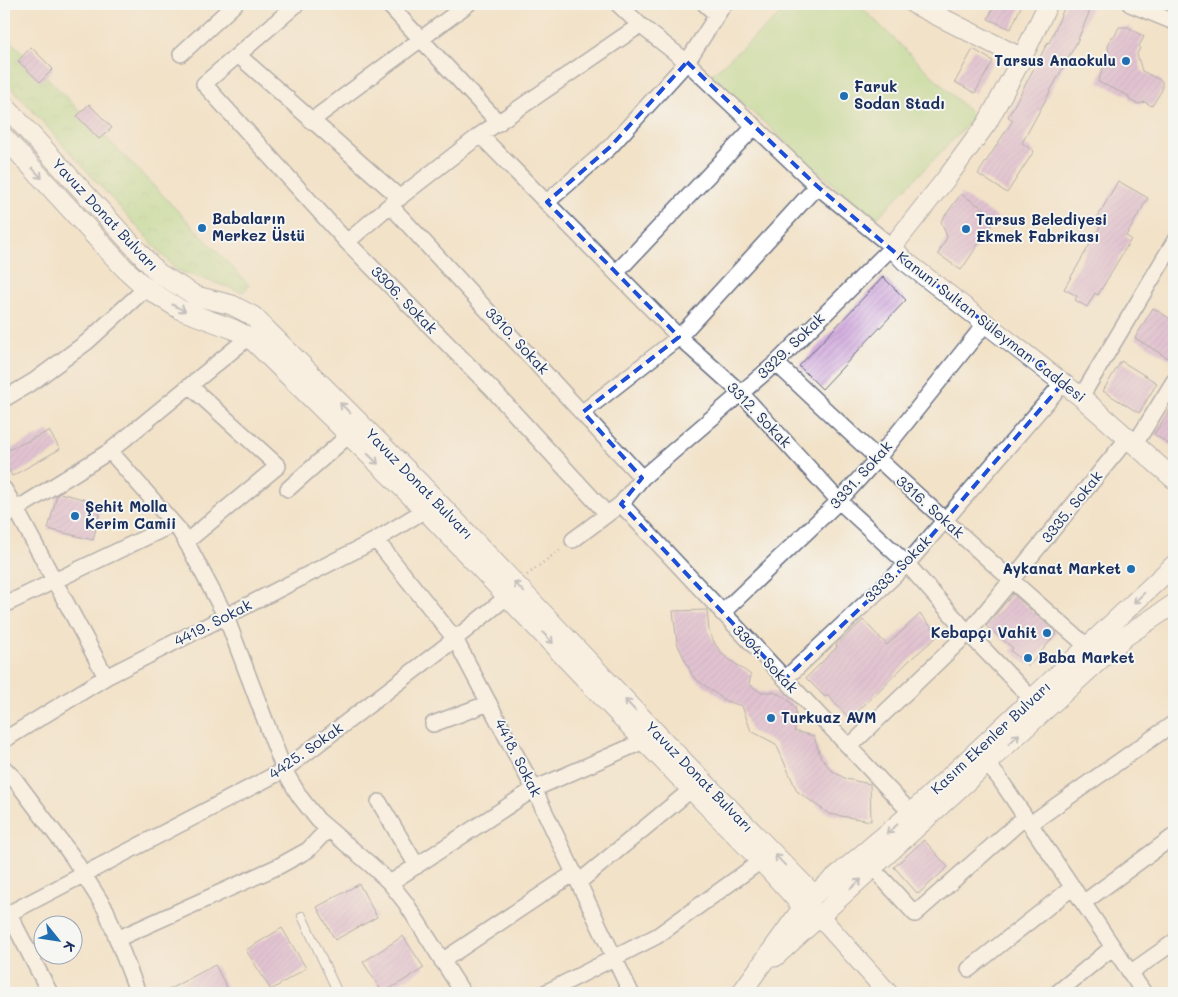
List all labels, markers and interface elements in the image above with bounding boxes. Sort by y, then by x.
place label: Tarsus Anaokulu [994,50,1116,70]
marker: Tarsus Anaokulu [1120,55,1132,67]
place label: Faruk Sodan Stadı [854,76,945,113]
marker: Faruk Sodan Stadı [838,90,850,102]
street label: Yavuz Donat Bulvarı [48,154,163,275]
one-way arrow [31,167,43,180]
place label: Babaların Merkez Üstü [212,208,305,245]
place label: Tarsus Belediyesi Ekmek Fabrikası [976,209,1107,246]
marker: Babaların Merkez Üstü [196,222,208,234]
marker: Tarsus Belediyesi Ekmek Fabrikası [960,223,972,235]
street label: Kanuni Sultan Süleyman Caddesi [893,246,1090,406]
street label: 3306. Sokak [367,261,442,338]
street label: 3310. Sokak [481,302,554,378]
one-way arrow [172,303,187,313]
street label: 3329. Sokak [752,308,828,383]
street label: 3312. Sokak [723,377,796,452]
one-way arrow [339,402,351,414]
street label: Yavuz Donat Bulvarı [361,423,478,543]
street label: 3331. Sokak [824,436,896,513]
one-way arrow [367,453,379,466]
street label: 3335. Sokak [1036,466,1106,546]
street label: 3316. Sokak [892,470,969,542]
place label: Şehit Molla Kerim Camii [85,496,176,533]
marker: Şehit Molla Kerim Camii [69,510,81,522]
street label: 3333. Sokak [859,530,935,606]
place label: Aykanat Market [1002,558,1121,578]
marker: Aykanat Market [1125,563,1137,575]
one-way arrow [513,581,525,593]
one-way arrow [1132,592,1145,604]
street label: 4419. Sokak [170,594,255,650]
street label: 3304. Sokak [729,620,803,697]
place label: Kebapçı Vahit [931,622,1037,642]
marker: Kebapçı Vahit [1041,627,1053,639]
one-way arrow [542,632,554,645]
place label: Baba Market [1038,647,1135,667]
marker: Baba Market [1022,652,1034,664]
street label: Kasım Ekenler Bulvarı [926,676,1055,798]
one-way arrow [624,699,636,712]
place label: Turkuaz AVM [781,707,876,727]
marker: Turkuaz AVM [765,712,777,724]
street label: 4418. Sokak [491,715,547,800]
street label: Yavuz Donat Bulvarı [641,716,758,836]
street label: 4425. Sokak [264,717,347,783]
one-way arrow [1008,733,1020,745]
one-way arrow [886,823,899,834]
one-way arrow [774,854,786,866]
one-way arrow [849,879,862,890]
north arrow [32,914,82,964]
text: K [59,938,80,955]

